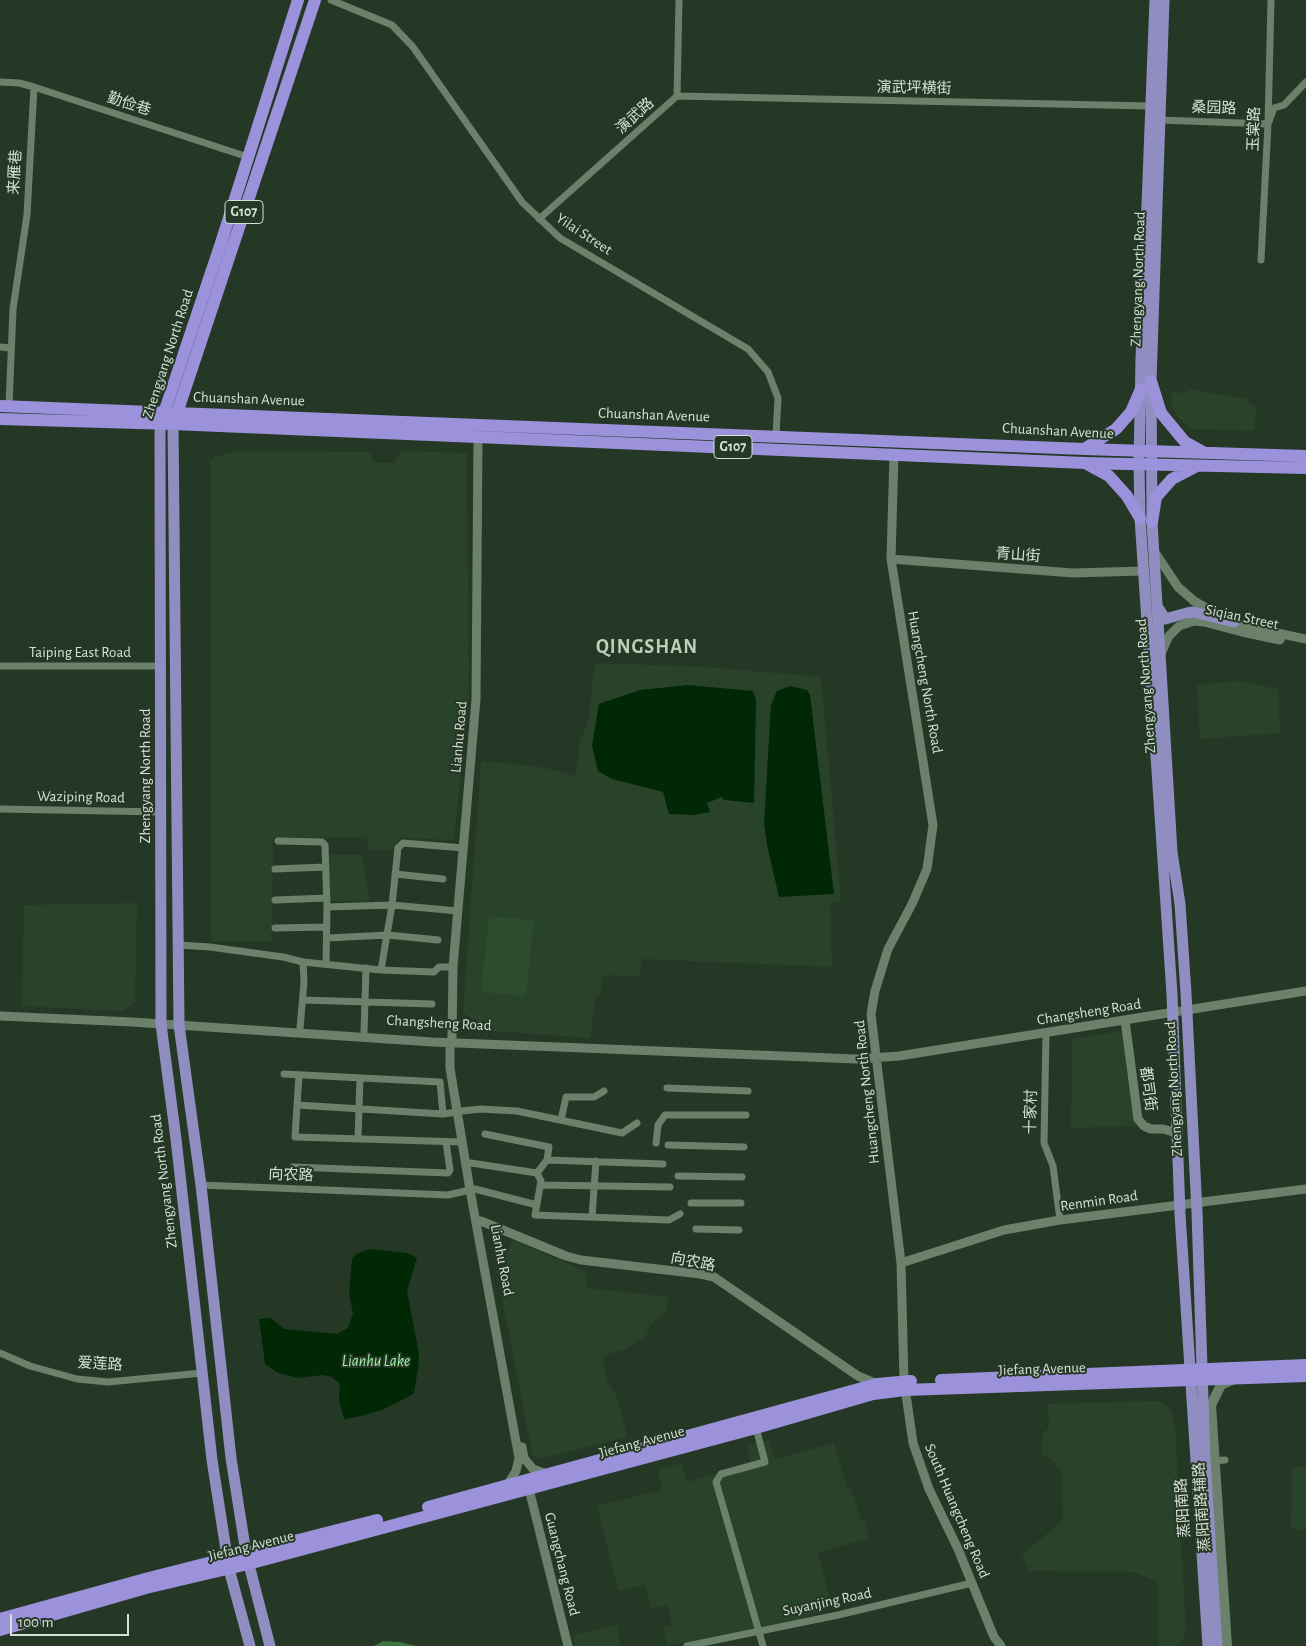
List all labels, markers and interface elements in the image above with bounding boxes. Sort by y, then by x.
street label: 演武坪横街 [876,78,952,98]
street label: 勤俭巷 [105,88,153,120]
street label: 演武路 [612,94,658,138]
street label: 桑园路 [1191,98,1237,118]
street label: 玉棠路 [1244,106,1264,152]
street label: 来雁巷 [5,149,25,195]
road number: G107 [225,200,263,223]
street label: Yilai Street [552,209,616,259]
street label: Zhengyang North Road [1127,211,1149,347]
street label: Zhengyang North Road [139,287,197,421]
street label: Chuanshan Avenue [193,388,305,410]
street label: Chuanshan Avenue [598,404,710,426]
street label: Chuanshan Avenue [1002,419,1114,443]
road number: G107 [714,436,752,458]
street label: 青山街 [995,544,1041,566]
street label: Siqian Street [1204,600,1280,634]
street label: Huangcheng North Road [904,609,946,755]
street label: Zhengyang North Road [1132,618,1160,754]
district label: QINGSHAN [595,635,699,659]
street label: Taiping East Road [29,643,131,661]
street label: Lianhu Road [447,700,471,774]
street label: Zhengyang North Road [136,708,154,844]
street label: Waziping Road [37,787,125,807]
street label: Changsheng Road [1036,995,1142,1029]
street label: Changsheng Road [386,1011,492,1035]
street label: Huangcheng North Road [850,1019,884,1165]
street label: Zhengyang North Road [1161,1021,1187,1157]
street label: 都司街 [1136,1065,1160,1113]
street label: 十家村 [1022,1089,1040,1135]
street label: Zhengyang North Road [147,1113,181,1249]
street label: 向农路 [268,1165,314,1185]
street label: Renmin Road [1059,1187,1139,1215]
street label: Lianhu Road [486,1223,518,1297]
street label: 向农路 [669,1249,717,1275]
water label: Lianhu Lake [342,1351,410,1371]
street label: 爱莲路 [77,1354,123,1374]
street label: Jiefang Avenue [998,1358,1086,1380]
street label: Jiefang Avenue [597,1422,687,1462]
street label: South Huangcheng Road [921,1441,993,1581]
street label: 蒸阳南路辅路 [1190,1461,1214,1553]
street label: 蒸阳南路 [1172,1477,1194,1539]
street label: Guangchang Road [540,1510,584,1618]
street label: Jiefang Avenue [206,1527,296,1565]
street label: Suyanjing Road [781,1584,873,1620]
scale bar [12,1604,131,1636]
text: 100 m [18,1615,53,1630]

